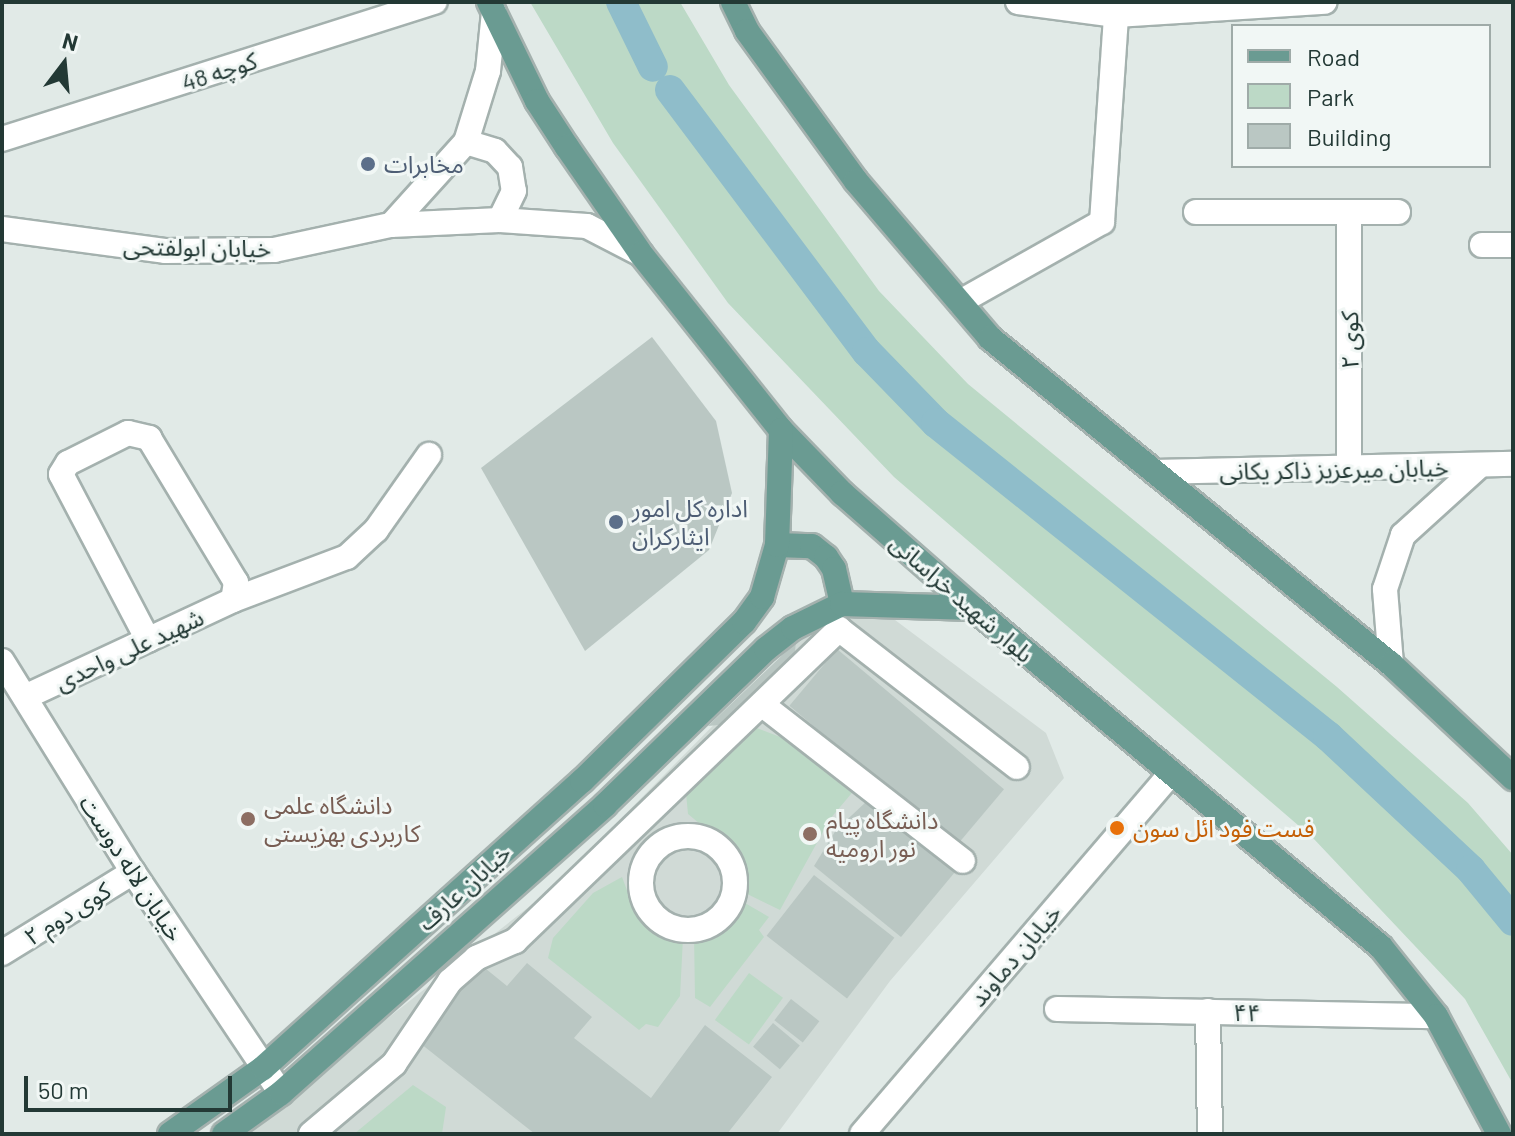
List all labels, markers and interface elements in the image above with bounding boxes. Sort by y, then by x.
north arrow [24,24,104,104]
legend [1231,24,1491,168]
text: N [60,26,81,55]
text: Road [1307,42,1360,71]
street label: کوچه 48 [178,45,260,97]
text: Park [1307,82,1354,111]
text: Building [1307,122,1391,151]
place label: مخابرات [384,150,464,178]
marker: مخابرات [359,155,377,173]
street label: خیابان ابولفتحی [123,231,271,263]
street label: کوی ۲ [1335,311,1363,369]
street label: خیابان میرعزیز ذاکر یکانی [1219,453,1449,485]
place label: اداره کل امور ایثارکران [632,494,748,550]
marker: اداره کل امور ایثارکران [607,513,625,531]
street label: بلوار شهید خراسانی [884,528,1040,668]
street label: شهید علی واحدی [50,602,208,696]
street label: خیابان لاله دوست [74,789,190,947]
place label: دانشگاه علمی کاربردی بهزیستی [264,791,420,847]
place label: دانشگاه پیام نور ارومیه [826,806,938,862]
marker: دانشگاه علمی کاربردی بهزیستی [239,810,257,828]
place label: فست فود ائل سون [1133,814,1315,842]
marker: فست فود ائل سون [1108,819,1126,837]
marker: دانشگاه پیام نور ارومیه [801,825,819,843]
street label: خیابان عارف [411,838,517,936]
street label: کوی دوم ۲ [18,875,116,951]
street label: خیابان دماوند [963,898,1067,1012]
street label: ۴۴ [1233,997,1261,1027]
scale bar [28,1060,236,1110]
text: 50 m [38,1075,89,1104]

